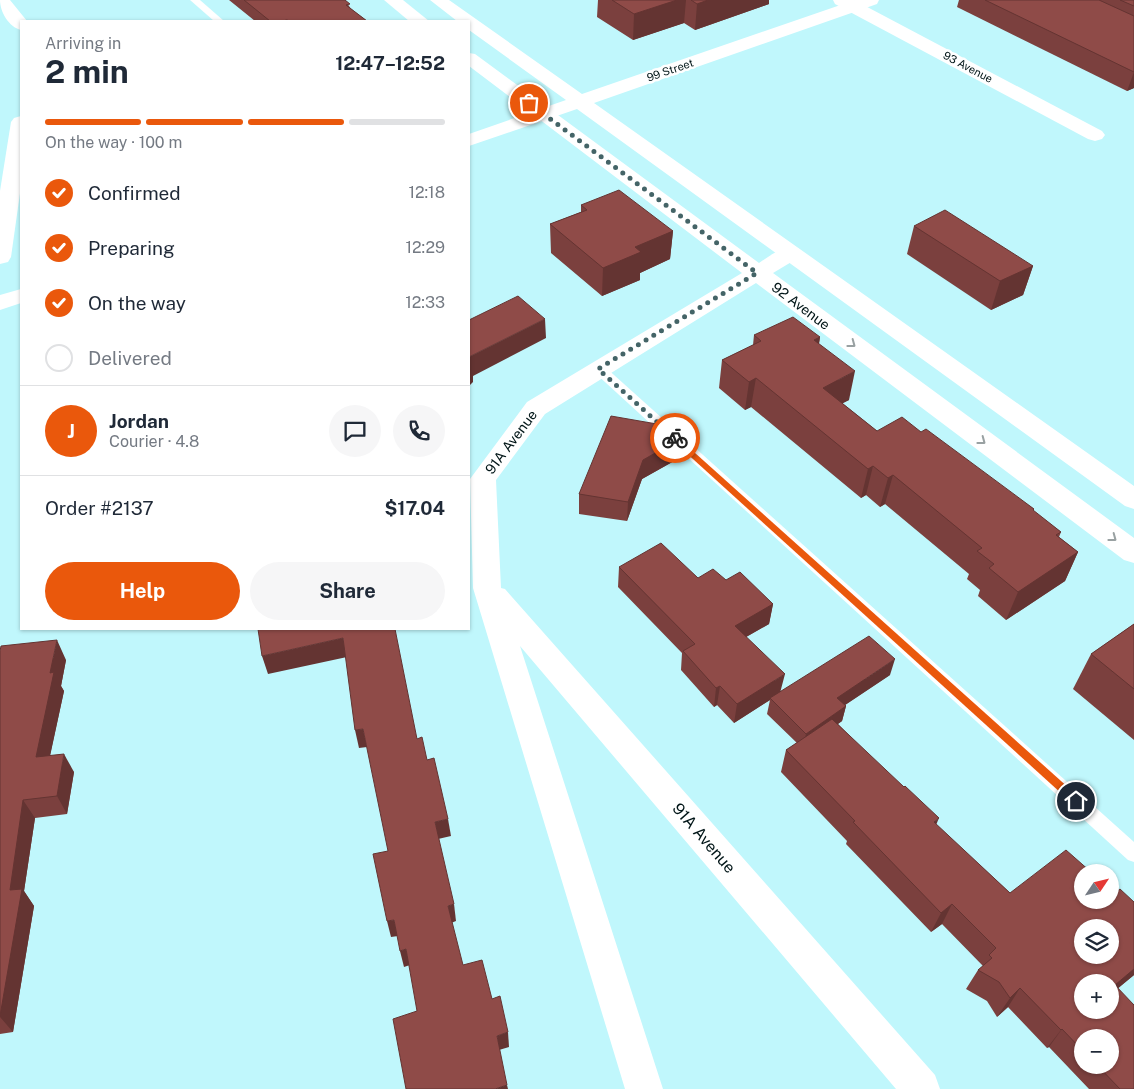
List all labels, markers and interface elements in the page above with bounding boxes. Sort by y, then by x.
text: Arriving in [45,34,121,53]
street label: 93 Avenue [941,49,995,85]
text: 12:47–12:52 [335,52,445,74]
text: 2 min [45,53,129,90]
street label: 99 Street [645,56,695,84]
pin [508,82,550,124]
icon: bag [515,89,543,117]
text: On the way · 100 m [45,133,182,152]
icon: check [45,179,73,207]
text: Confirmed [88,182,181,204]
text: 12:18 [408,183,445,202]
icon: check [45,234,73,262]
text: Preparing [88,237,175,259]
text: 12:29 [405,238,445,257]
street label: 92 Avenue [769,279,833,333]
icon: check [45,289,73,317]
text: On the way [88,292,186,314]
text: 12:33 [405,293,445,312]
one-way arrow [846,338,855,346]
text: Delivered [88,347,172,369]
button: chat [329,405,381,457]
button: phone [393,405,445,457]
street label: 91A Avenue [482,407,540,477]
text: Jordan [109,410,169,432]
courier [650,413,700,463]
text: J [67,420,75,442]
icon: bike [661,424,689,452]
text: Courier · 4.8 [109,432,199,451]
one-way arrow [976,435,985,443]
text: Order #2137 [45,497,154,519]
text: $17.04 [384,497,445,519]
one-way arrow [1107,532,1116,540]
button: Help [45,562,240,620]
button: Share [250,562,445,620]
pin [1055,780,1097,822]
icon: home [1062,787,1090,815]
street label: 91A Avenue [668,799,740,877]
north arrow [1074,864,1119,909]
map controls [1074,864,1119,1074]
button: layers [1074,919,1119,964]
button: + [1074,974,1119,1019]
button: − [1074,1029,1119,1074]

